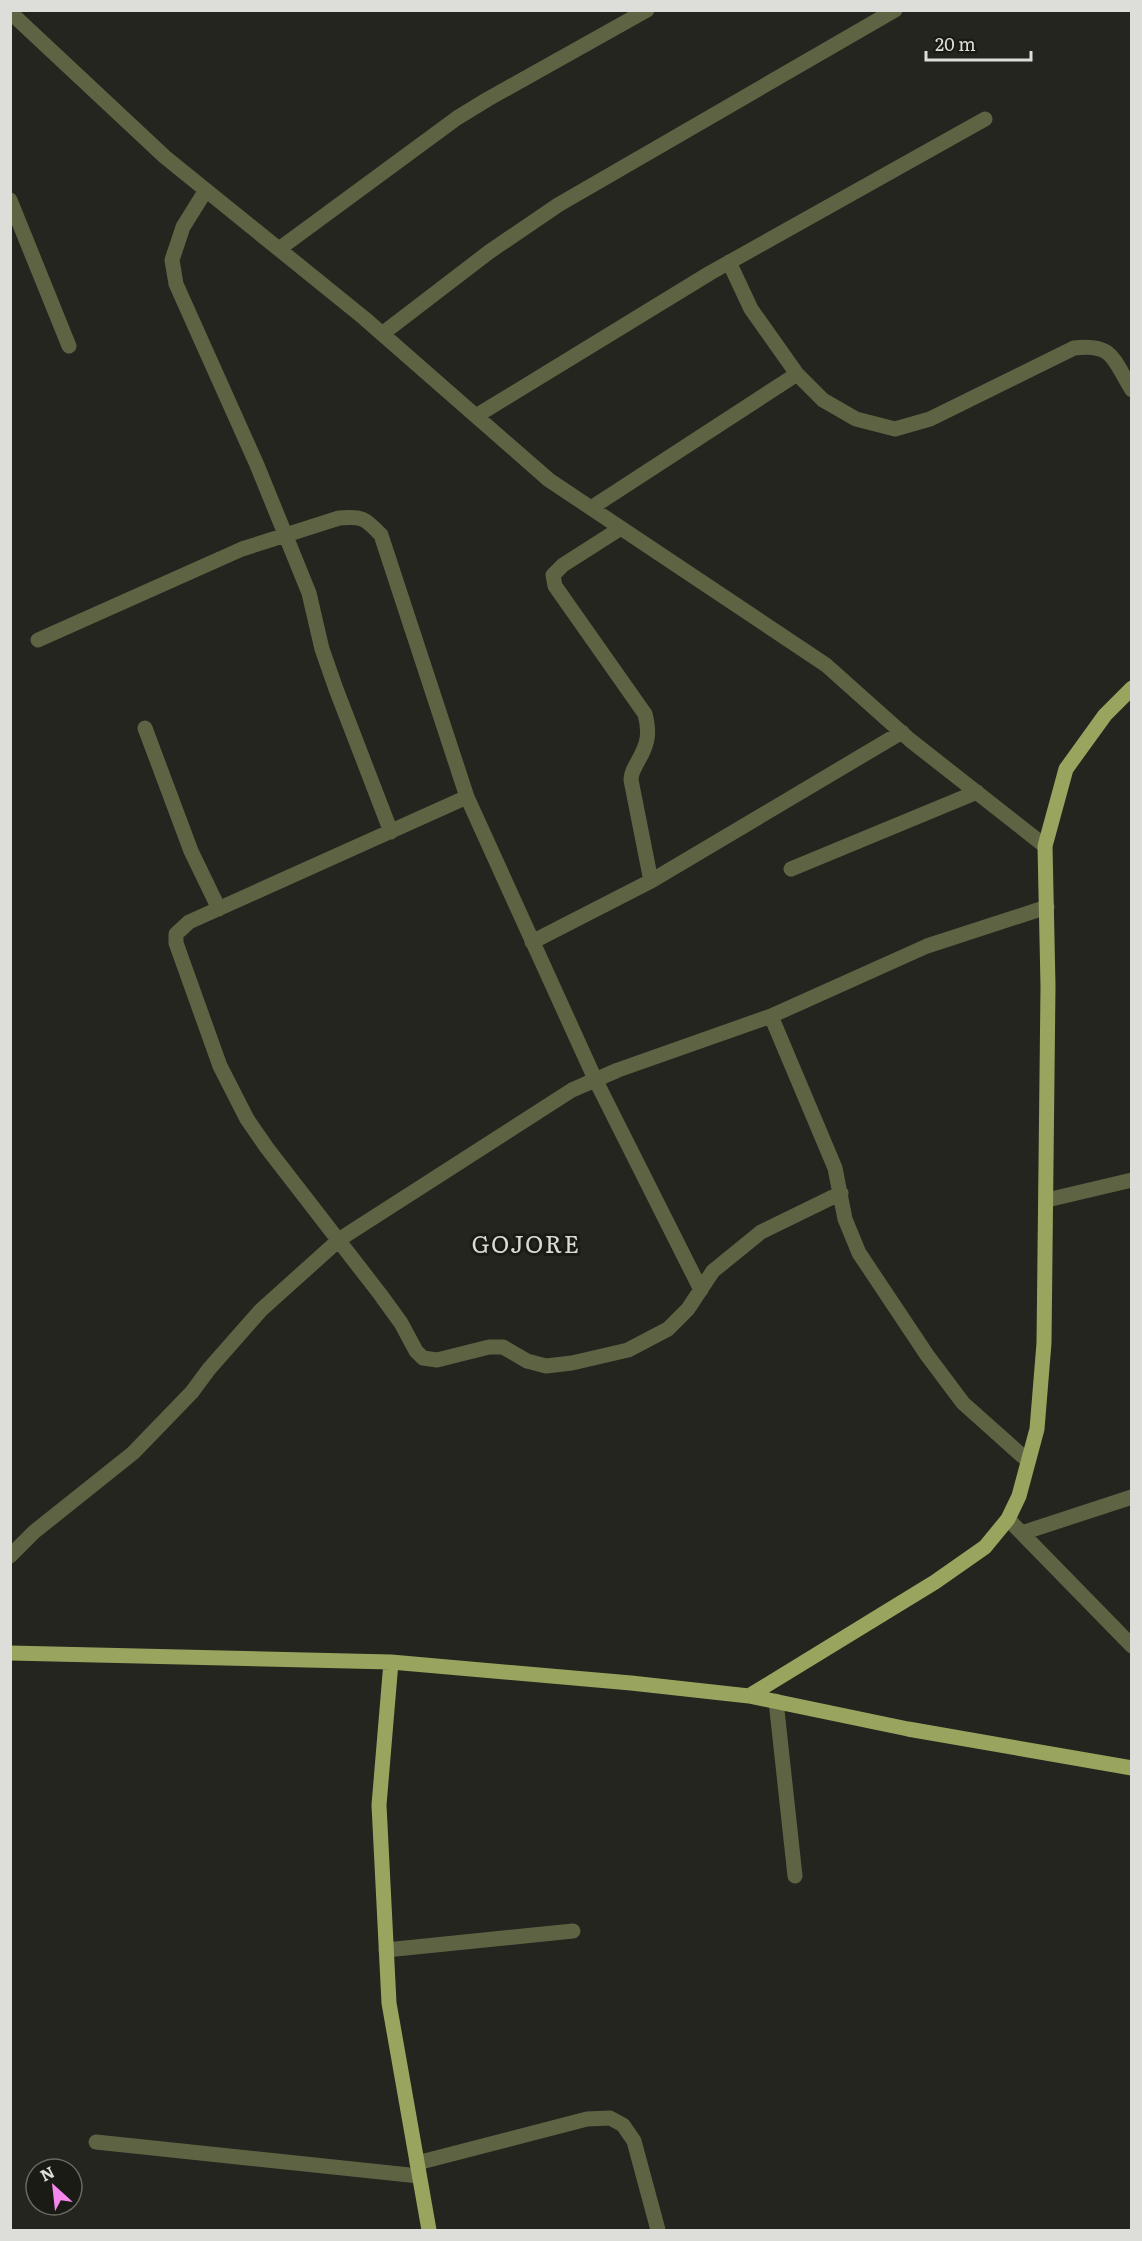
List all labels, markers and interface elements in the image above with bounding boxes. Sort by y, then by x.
scale bar [926,24,1031,62]
text: 20 m [935,30,976,57]
district label: GOJORE [472,1225,580,1260]
north arrow [24,2157,84,2217]
text: N [35,2159,58,2186]

